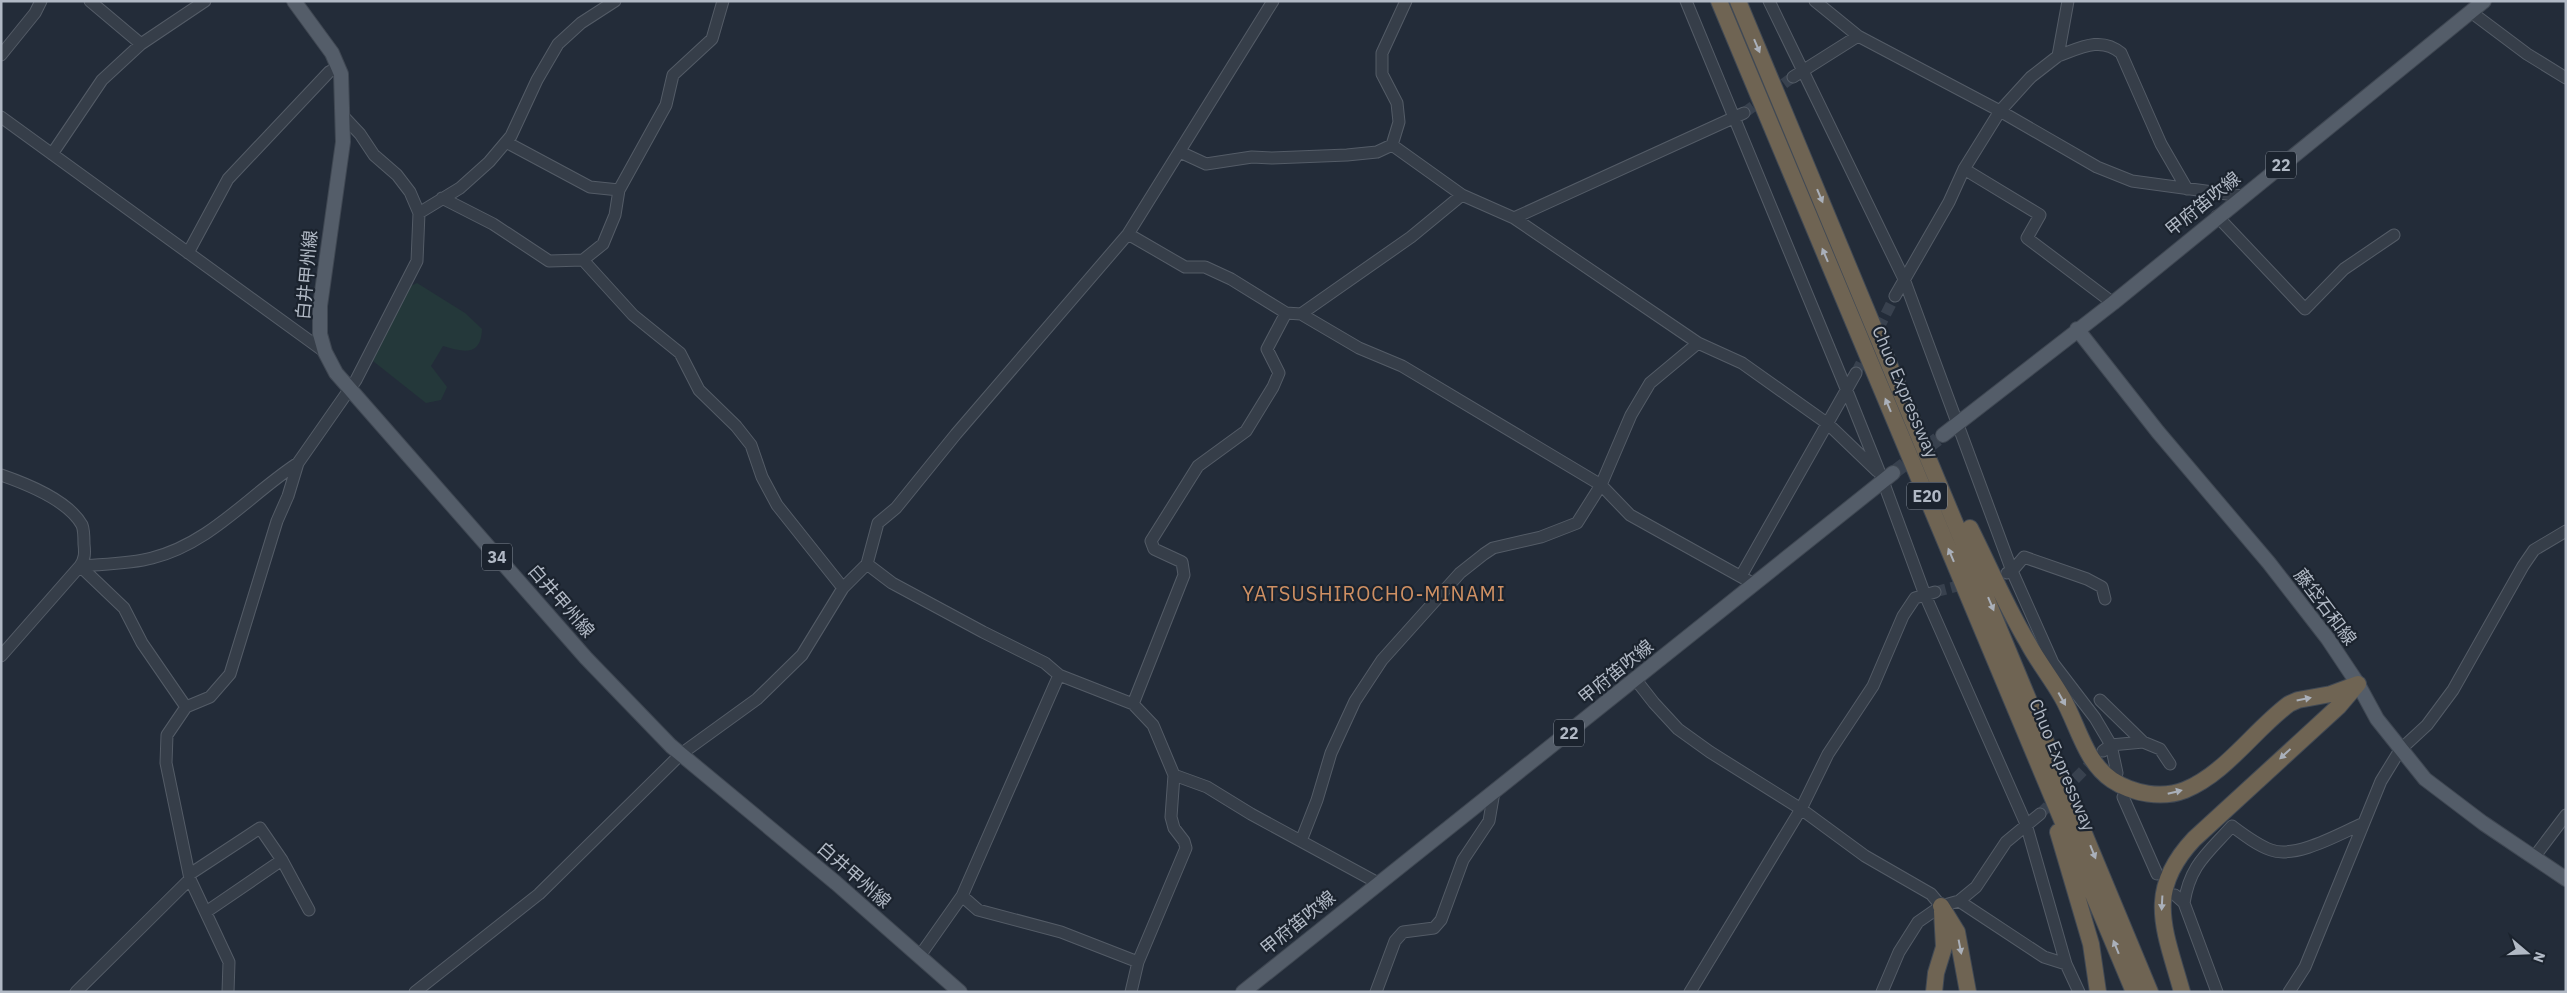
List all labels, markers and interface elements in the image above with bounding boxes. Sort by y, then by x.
one-way arrow [1754,39,1762,53]
road number: 22 [2266,152,2296,178]
street label: 甲府笛吹線 [2160,166,2245,241]
one-way arrow [1817,189,1825,203]
street label: 白井甲州線 [291,229,322,321]
one-way arrow [1821,248,1829,262]
street label: Chuo Expressway [1867,322,1944,462]
one-way arrow [1884,398,1892,412]
road number: E20 [1907,482,1947,510]
road number: 34 [482,544,512,570]
one-way arrow [1947,548,1955,562]
street label: 白井甲州線 [523,559,600,642]
street label: 藤垈石和線 [2289,564,2362,650]
district label: YATSUSHIROCHO-MINAMI [1242,580,1506,607]
one-way arrow [1987,597,1995,611]
street label: 甲府笛吹線 [1573,634,1658,709]
one-way arrow [2058,691,2066,706]
street label: Chuo Expressway [2024,695,2101,835]
one-way arrow [2297,695,2312,703]
road number: 22 [1554,720,1584,746]
one-way arrow [2279,748,2291,760]
one-way arrow [2167,788,2182,796]
street label: 白井甲州線 [813,836,896,913]
one-way arrow [2089,844,2097,859]
street label: 甲府笛吹線 [1255,885,1340,960]
one-way arrow [2158,895,2166,911]
north arrow [2502,928,2552,978]
one-way arrow [1956,939,1964,954]
one-way arrow [2111,940,2119,954]
text: N [2529,950,2549,965]

